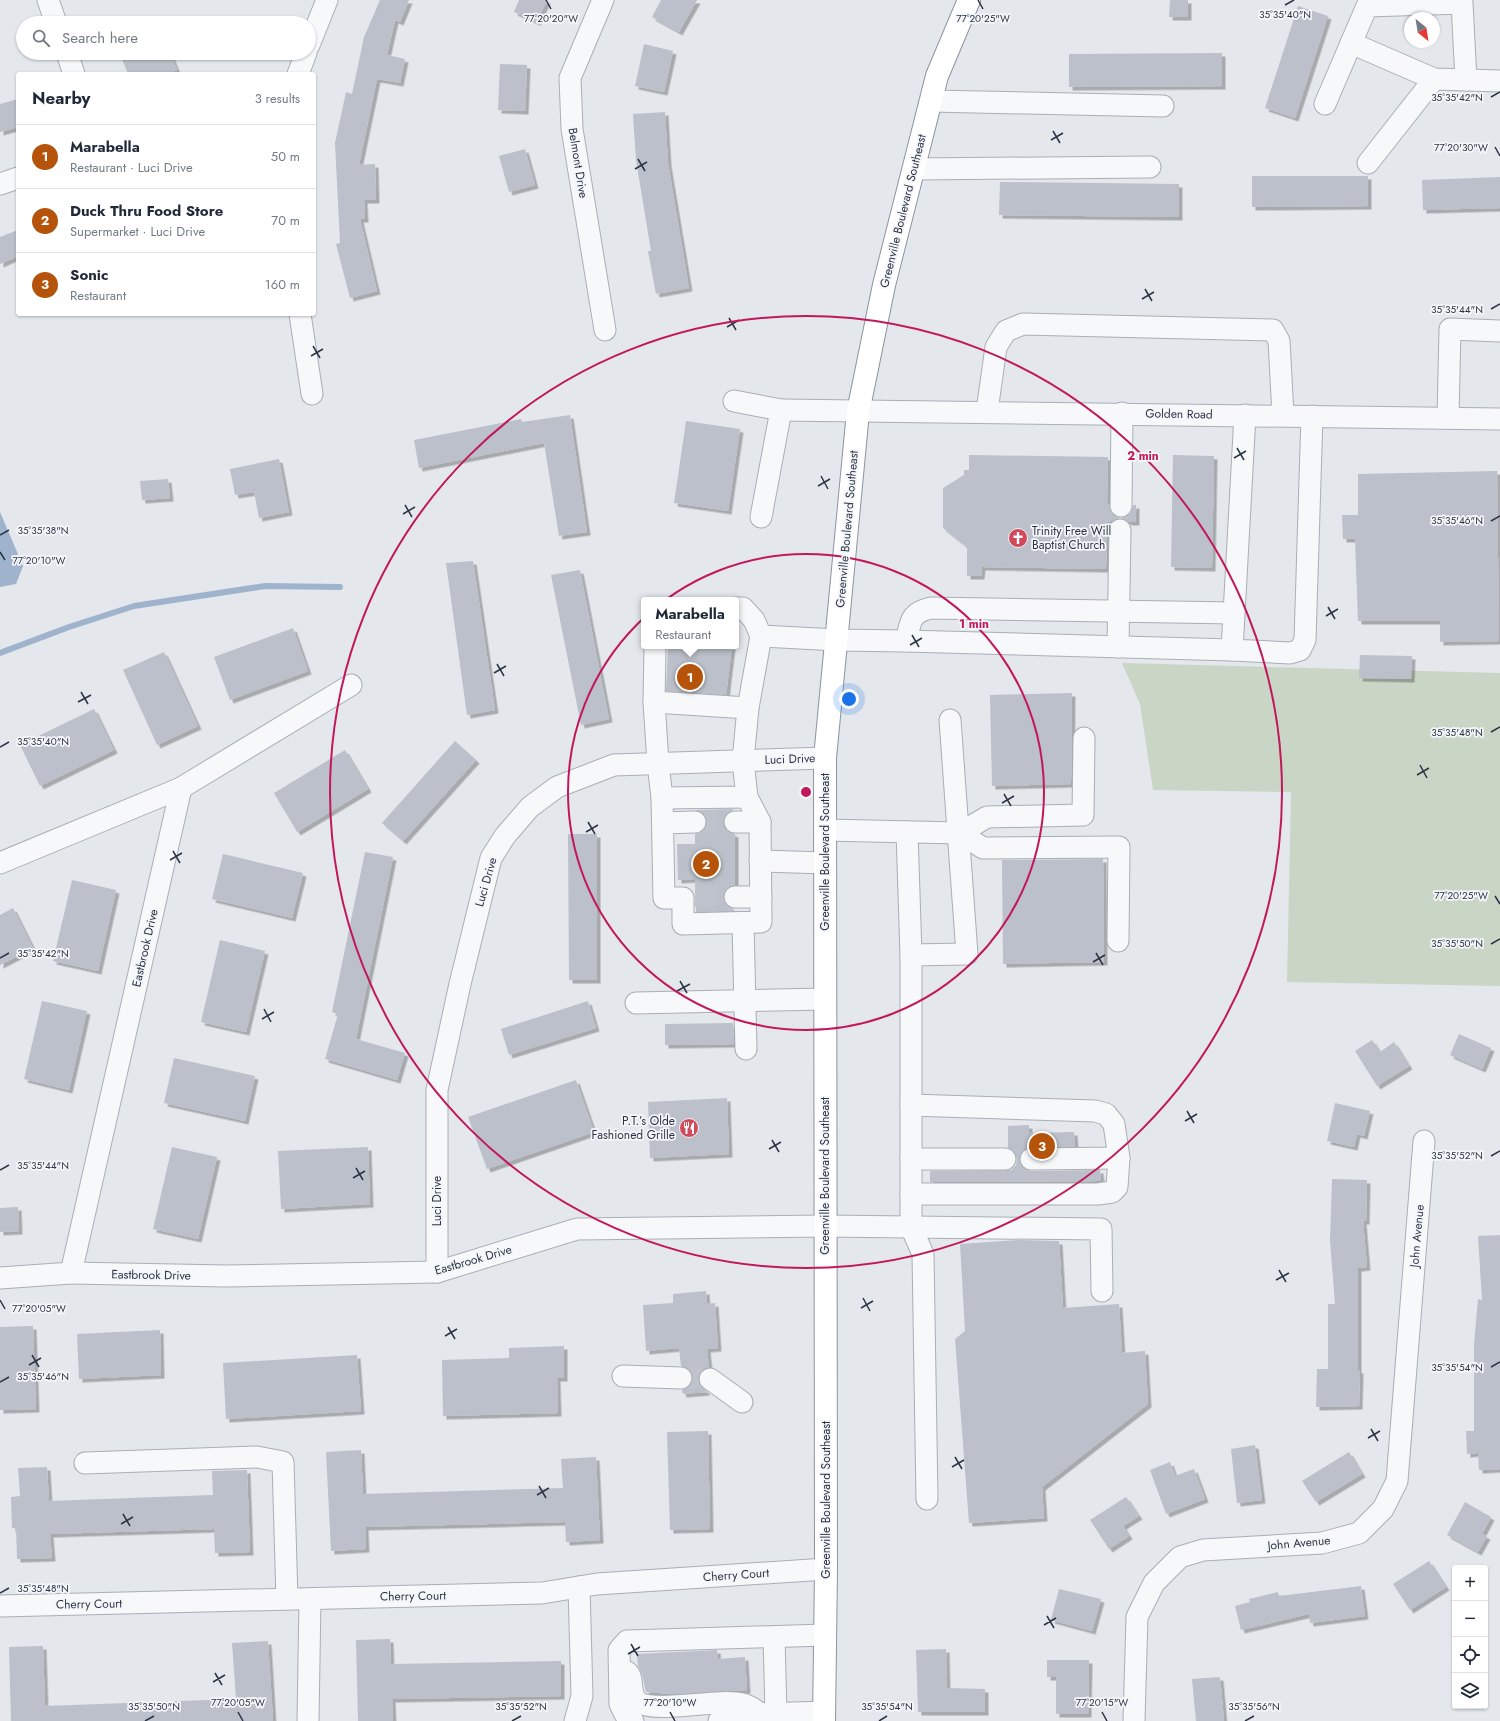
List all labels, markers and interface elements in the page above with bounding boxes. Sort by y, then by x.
text: 35°35'40"N [1259,7,1311,22]
text: 77°20'20"W [524,11,578,26]
text: 77°20'25"W [956,11,1010,26]
north arrow [1404,12,1440,48]
search box [16,16,316,60]
icon: search [30,27,52,49]
text: Search here [62,27,138,49]
text: Nearby [32,86,90,110]
text: 3 results [255,89,300,108]
text: 35°35'42"N [1431,90,1483,105]
street label: Belmont Drive [564,127,592,199]
street label: Greenville Boulevard Southeast [875,132,931,290]
text: Marabella [70,136,140,158]
text: 77°20'30"W [1434,140,1488,155]
text: 1 [42,147,48,166]
text: 50 m [271,147,300,166]
text: Restaurant · Luci Drive [70,158,193,177]
text: Duck Thru Food Store [70,200,223,222]
text: 2 [41,211,49,230]
text: 70 m [271,211,300,230]
text: Supermarket · Luci Drive [70,222,205,241]
text: Sonic [70,264,108,286]
text: 3 [41,275,49,294]
text: 160 m [265,275,300,294]
text: Restaurant [70,286,126,305]
text: 35°35'44"N [1431,302,1483,317]
street label: Golden Road [1145,404,1213,424]
text: 2 min [1127,447,1159,465]
street label: Greenville Boulevard Southeast [831,450,863,608]
text: 35°35'46"N [1431,513,1483,528]
place label: Trinity Free Will Baptist Church [1032,522,1111,554]
text: 35°35'38"N [17,523,69,538]
church icon: Trinity Free Will Baptist Church [1007,527,1029,549]
text: 77°20'10"W [13,553,66,568]
popup [641,597,739,649]
text: Marabella [655,603,725,625]
text: 1 min [959,615,989,633]
text: Restaurant [655,625,711,644]
pin: 1 [677,662,703,692]
your location [839,689,859,709]
text: 35°35'48"N [1431,725,1483,740]
text: 35°35'40"N [17,734,69,749]
street label: Luci Drive [764,749,816,769]
street label: Greenville Boulevard Southeast [816,773,834,931]
centre of rings [799,785,813,799]
pin: 2 [693,849,719,879]
street label: Luci Drive [470,855,502,909]
text: 77°20'25"W [1434,888,1488,903]
street label: Eastbrook Drive [127,907,163,989]
text: 35°35'50"N [1431,936,1483,951]
text: 35°35'42"N [17,946,69,961]
street label: Greenville Boulevard Southeast [816,1097,834,1255]
place label: P.T.’s Olde Fashioned Grille [592,1112,675,1144]
restaurant icon: P.T.’s Olde Fashioned Grille [678,1117,700,1139]
pin: 3 [1029,1131,1055,1161]
text: 35°35'52"N [1431,1148,1483,1163]
text: 35°35'44"N [17,1158,69,1173]
street label: Luci Drive [428,1176,446,1226]
street label: John Avenue [1405,1204,1429,1270]
street label: Eastbrook Drive [432,1240,514,1280]
street label: Eastbrook Drive [111,1265,191,1285]
text: 77°20'05"W [12,1301,66,1316]
text: 35°35'54"N [1431,1360,1483,1375]
text: 35°35'46"N [17,1369,69,1384]
street label: Greenville Boulevard Southeast [817,1421,835,1579]
street label: John Avenue [1265,1531,1331,1555]
street label: Cherry Court [702,1564,770,1586]
map controls [1452,1565,1488,1709]
button: + [1452,1565,1488,1601]
text: 35°35'48"N [17,1581,69,1596]
street label: Cherry Court [380,1586,446,1606]
street label: Cherry Court [56,1594,122,1614]
button: − [1452,1601,1488,1637]
button: locate [1452,1637,1488,1673]
button: layers [1452,1673,1488,1709]
text: 77°20'05"W [211,1695,265,1710]
text: 77°20'10"W [644,1695,697,1710]
text: 77°20'15"W [1076,1695,1128,1710]
text: 35°35'50"N [128,1699,180,1714]
text: 35°35'52"N [495,1699,547,1714]
text: 35°35'54"N [861,1699,913,1714]
text: 35°35'56"N [1228,1699,1280,1714]

